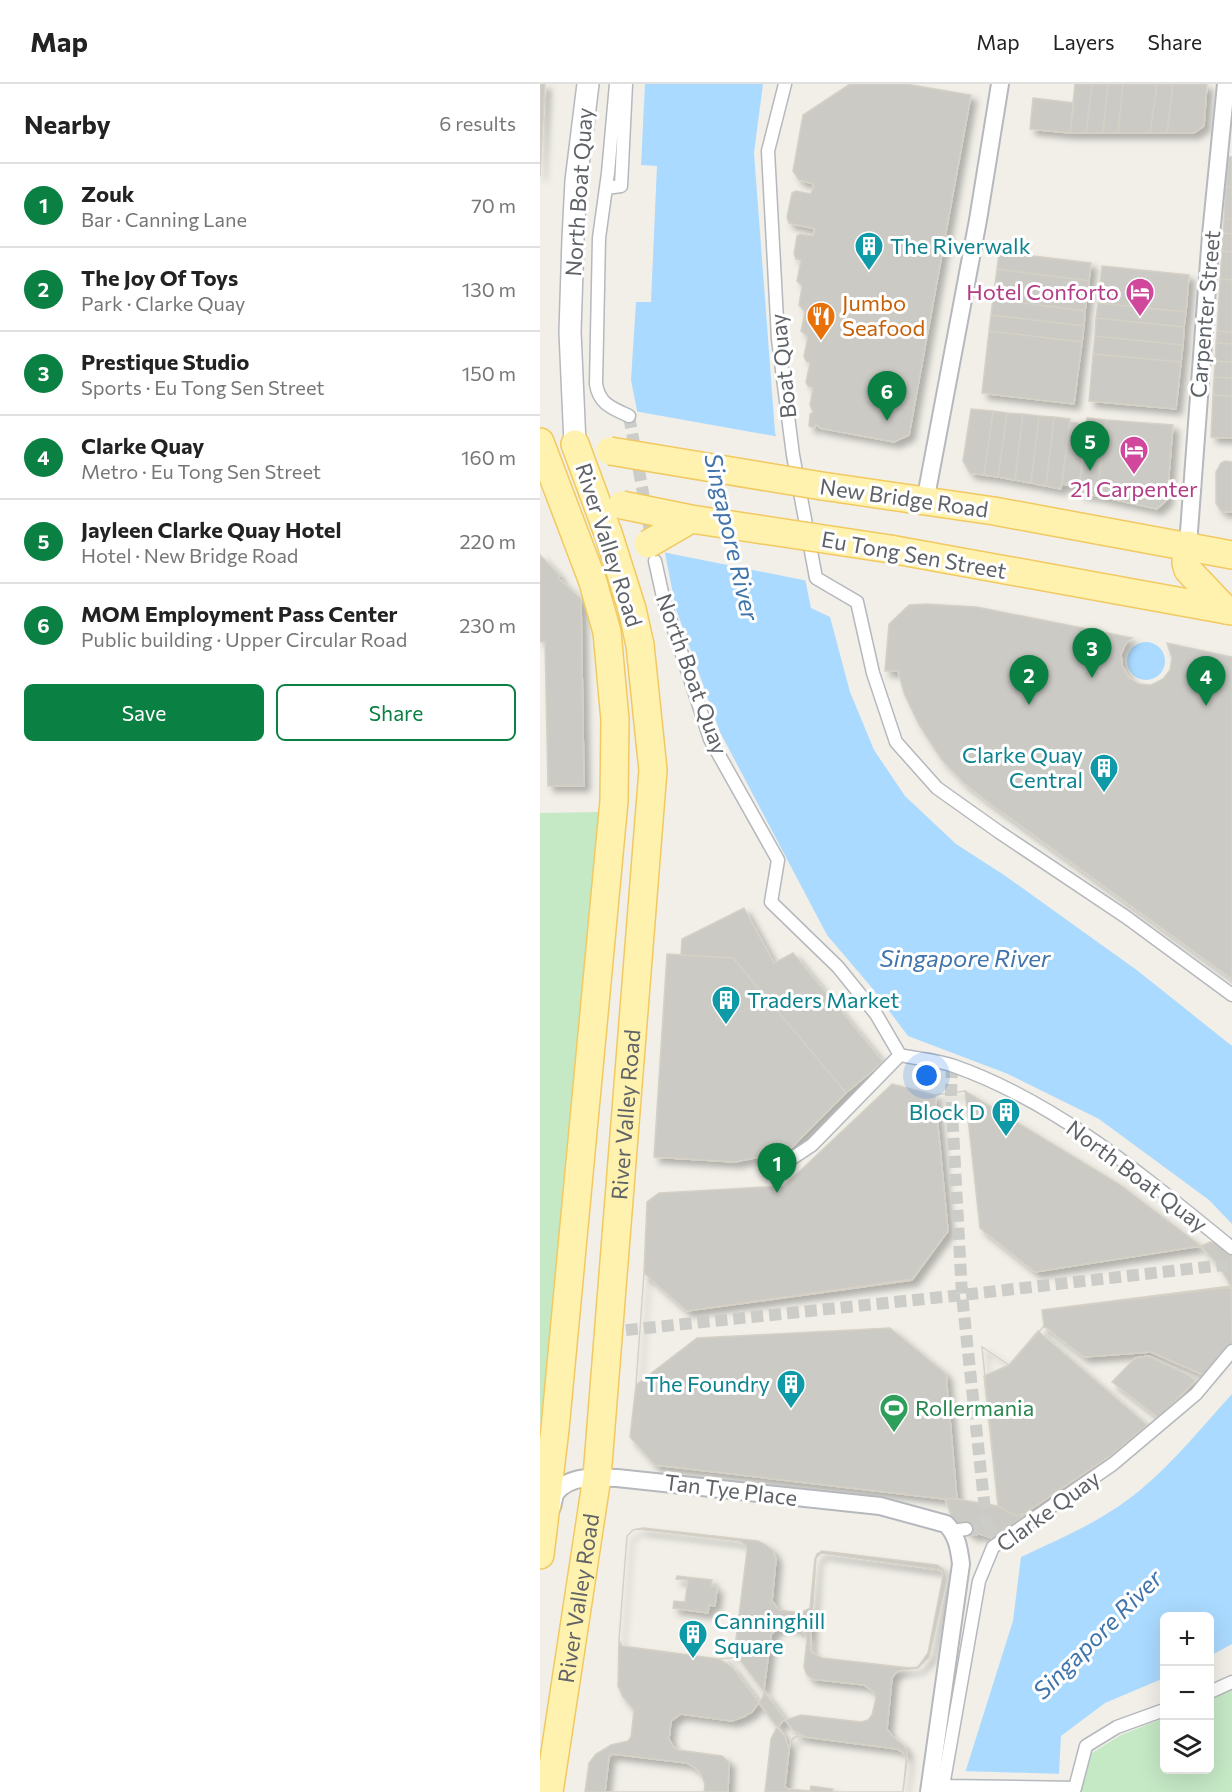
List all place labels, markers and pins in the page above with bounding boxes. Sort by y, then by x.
building icon: The Riverwalk [853,230,885,272]
place label: The Riverwalk [890,232,1031,259]
hotel icon: Hotel Conforto [1124,276,1156,318]
place label: Hotel Conforto [966,278,1119,305]
place label: Jumbo Seafood [842,289,925,341]
restaurant icon: Jumbo Seafood [805,300,837,342]
pin: 6 [868,372,906,421]
pin: 5 [1070,422,1110,471]
hotel icon: 21 Carpenter [1118,434,1150,476]
place label: 21 Carpenter [1070,475,1198,502]
pin: 3 [1072,628,1112,678]
pin: 2 [1010,656,1048,705]
pin: 4 [1186,656,1226,706]
place label: Clarke Quay Central [962,741,1083,793]
building icon: Clarke Quay Central [1088,752,1120,794]
building icon: Traders Market [710,984,742,1026]
place label: Traders Market [747,986,899,1013]
building icon: Block D [990,1096,1022,1138]
place label: Block D [909,1098,985,1125]
pin: 1 [758,1144,796,1193]
building icon: The Foundry [775,1368,807,1410]
place label: The Foundry [644,1370,770,1397]
sports icon: Rollermania [878,1392,910,1434]
place label: Rollermania [915,1394,1034,1421]
place label: Canninghill Square [714,1607,825,1659]
building icon: Canninghill Square [677,1618,709,1660]

